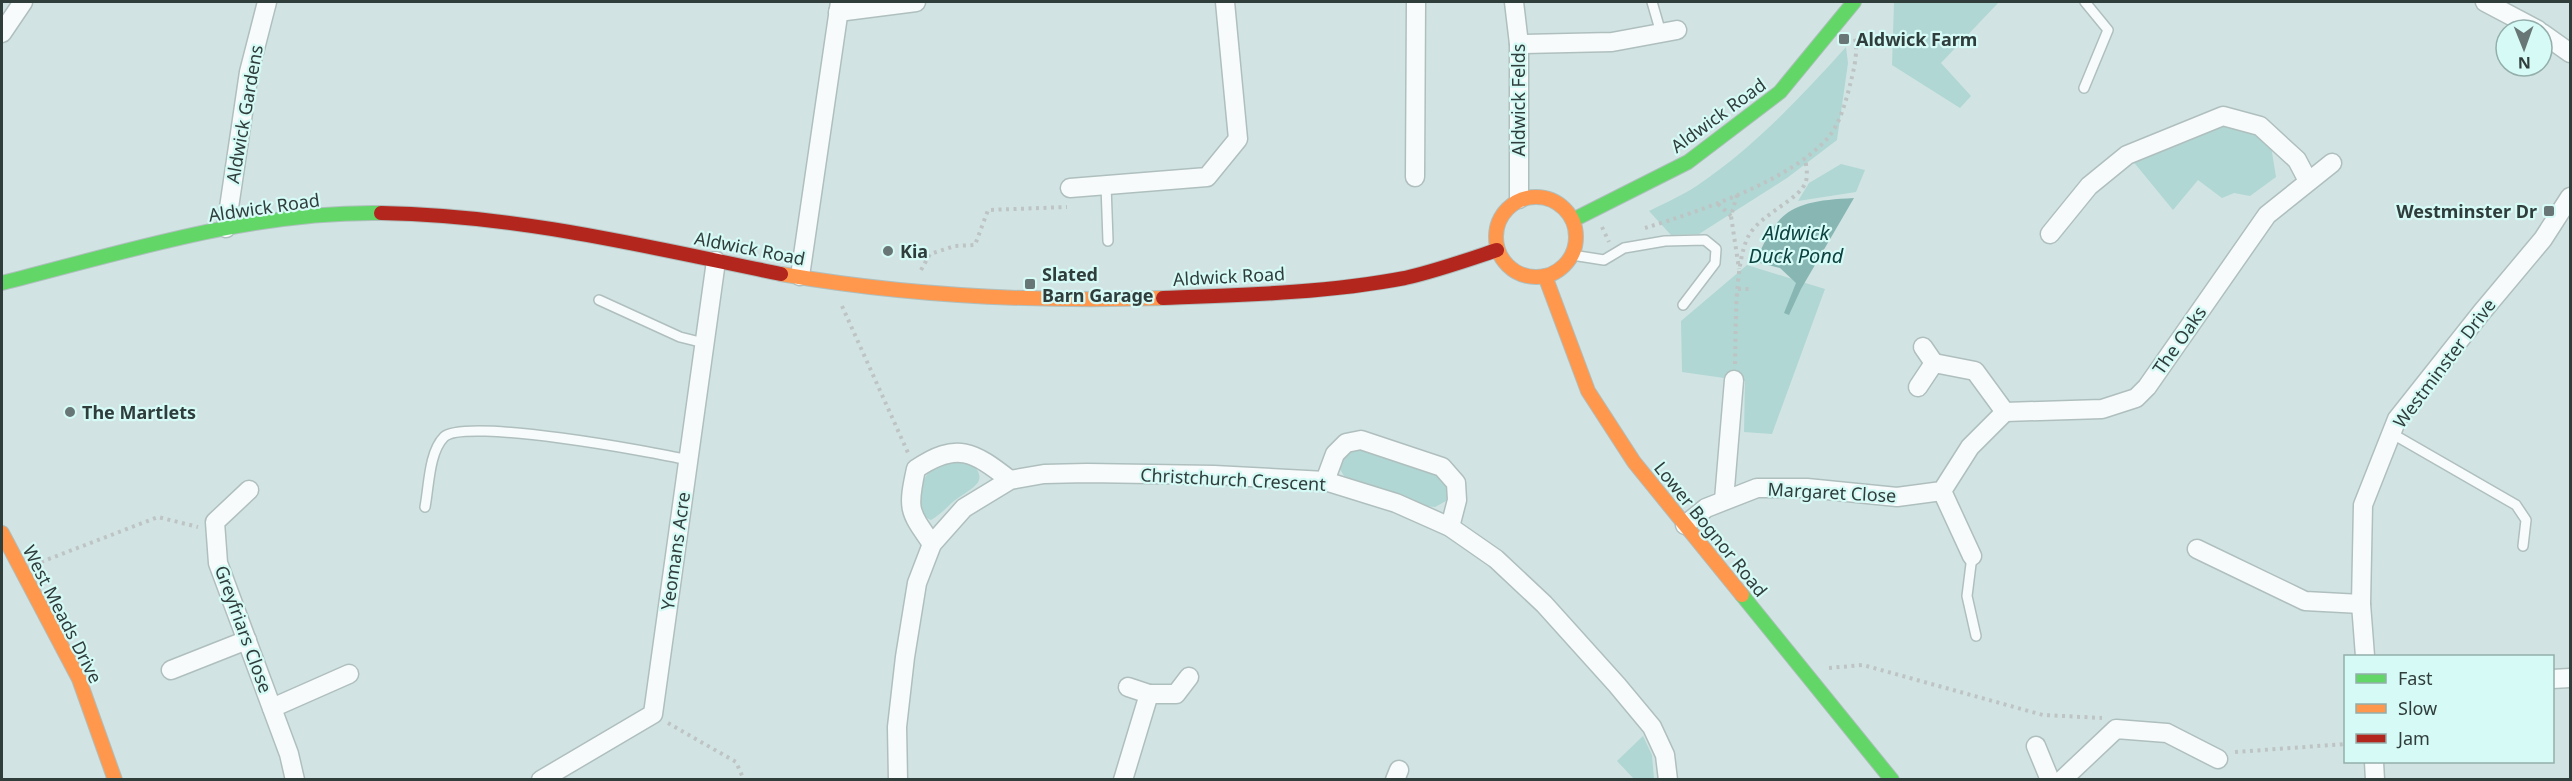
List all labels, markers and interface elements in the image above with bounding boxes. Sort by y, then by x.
north arrow [2494,18,2554,78]
place label: Aldwick Farm [1856,27,1977,51]
marker: Aldwick Farm [1837,32,1851,46]
street label: Aldwick Gardens [220,43,268,185]
street label: Aldwick Felds [1506,44,1530,156]
text: N [2518,52,2531,74]
street label: Aldwick Road [1666,72,1770,158]
street label: Aldwick Road [207,187,321,227]
place label: Westminster Dr [2396,199,2537,223]
marker: Westminster Dr [2542,204,2556,218]
water label: Aldwick Duck Pond [1749,219,1844,269]
street label: Aldwick Road [693,226,807,270]
place label: Kia [900,239,928,263]
marker: Kia [881,244,895,258]
street label: Aldwick Road [1172,261,1286,291]
place label: Slated Barn Garage [1042,262,1154,307]
marker: Slated Barn Garage [1023,277,1037,291]
street label: Westminster Drive [2387,293,2501,433]
street label: The Oaks [2147,301,2211,379]
place label: The Martlets [82,400,196,424]
marker: The Martlets [63,405,77,419]
street label: Lower Bognor Road [1649,456,1773,602]
street label: Christchurch Crescent [1140,462,1327,496]
street label: Margaret Close [1767,477,1897,507]
street label: Yeomans Acre [655,490,695,612]
street label: West Meads Drive [18,541,108,687]
street label: Greyfriars Close [210,562,278,696]
legend [2344,655,2554,763]
text: Fast [2398,666,2433,690]
text: Slow [2398,696,2437,720]
text: Jam [2396,726,2430,750]

